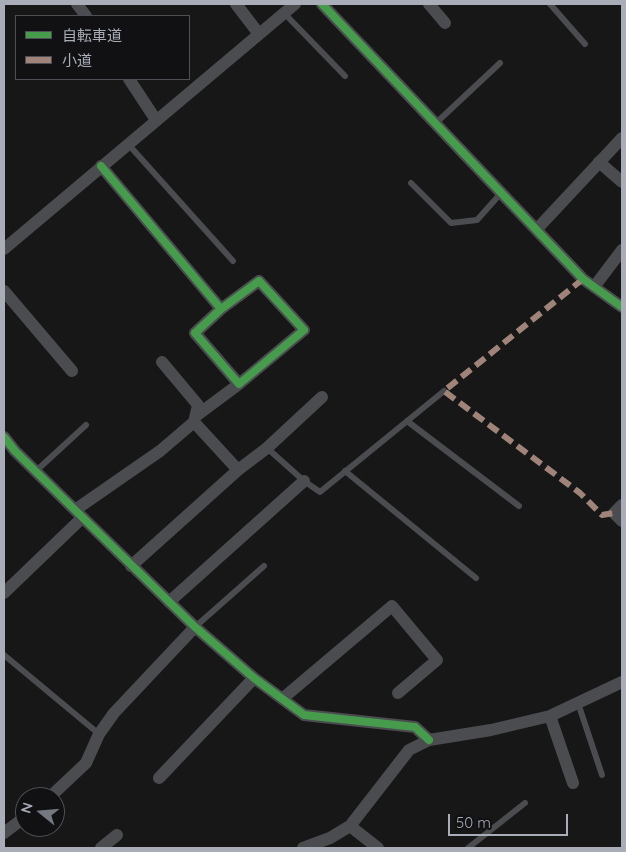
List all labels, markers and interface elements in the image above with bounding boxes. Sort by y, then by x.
legend [15,15,190,80]
text: 自転車道 [62,26,122,45]
text: 小道 [62,51,92,70]
north arrow [15,787,65,837]
text: N [16,800,37,815]
scale bar [451,804,571,836]
text: 50 m [456,813,491,832]

